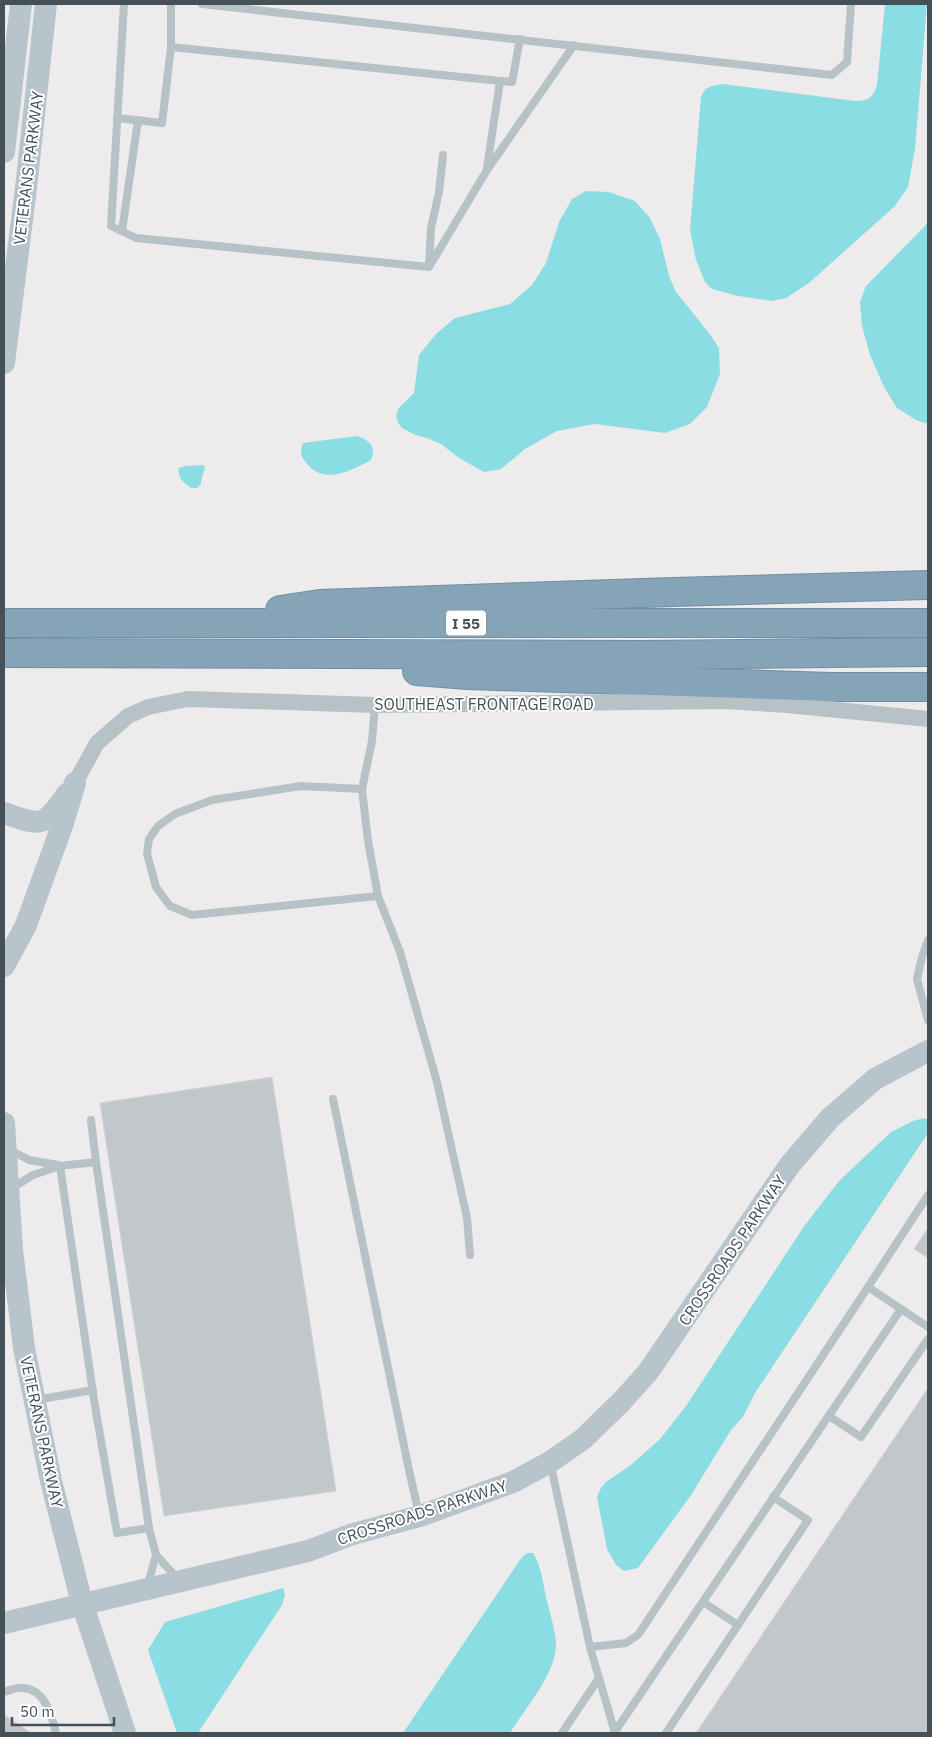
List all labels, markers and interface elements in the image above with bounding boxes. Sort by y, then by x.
street label: VETERANS PARKWAY [9,89,47,246]
road number: I 55 [446,610,486,636]
street label: SOUTHEAST FRONTAGE ROAD [374,694,594,714]
street label: CROSSROADS PARKWAY [674,1170,790,1329]
street label: VETERANS PARKWAY [16,1354,68,1510]
street label: CROSSROADS PARKWAY [334,1475,510,1549]
scale bar [12,1694,115,1726]
text: 50 m [20,1702,55,1721]

